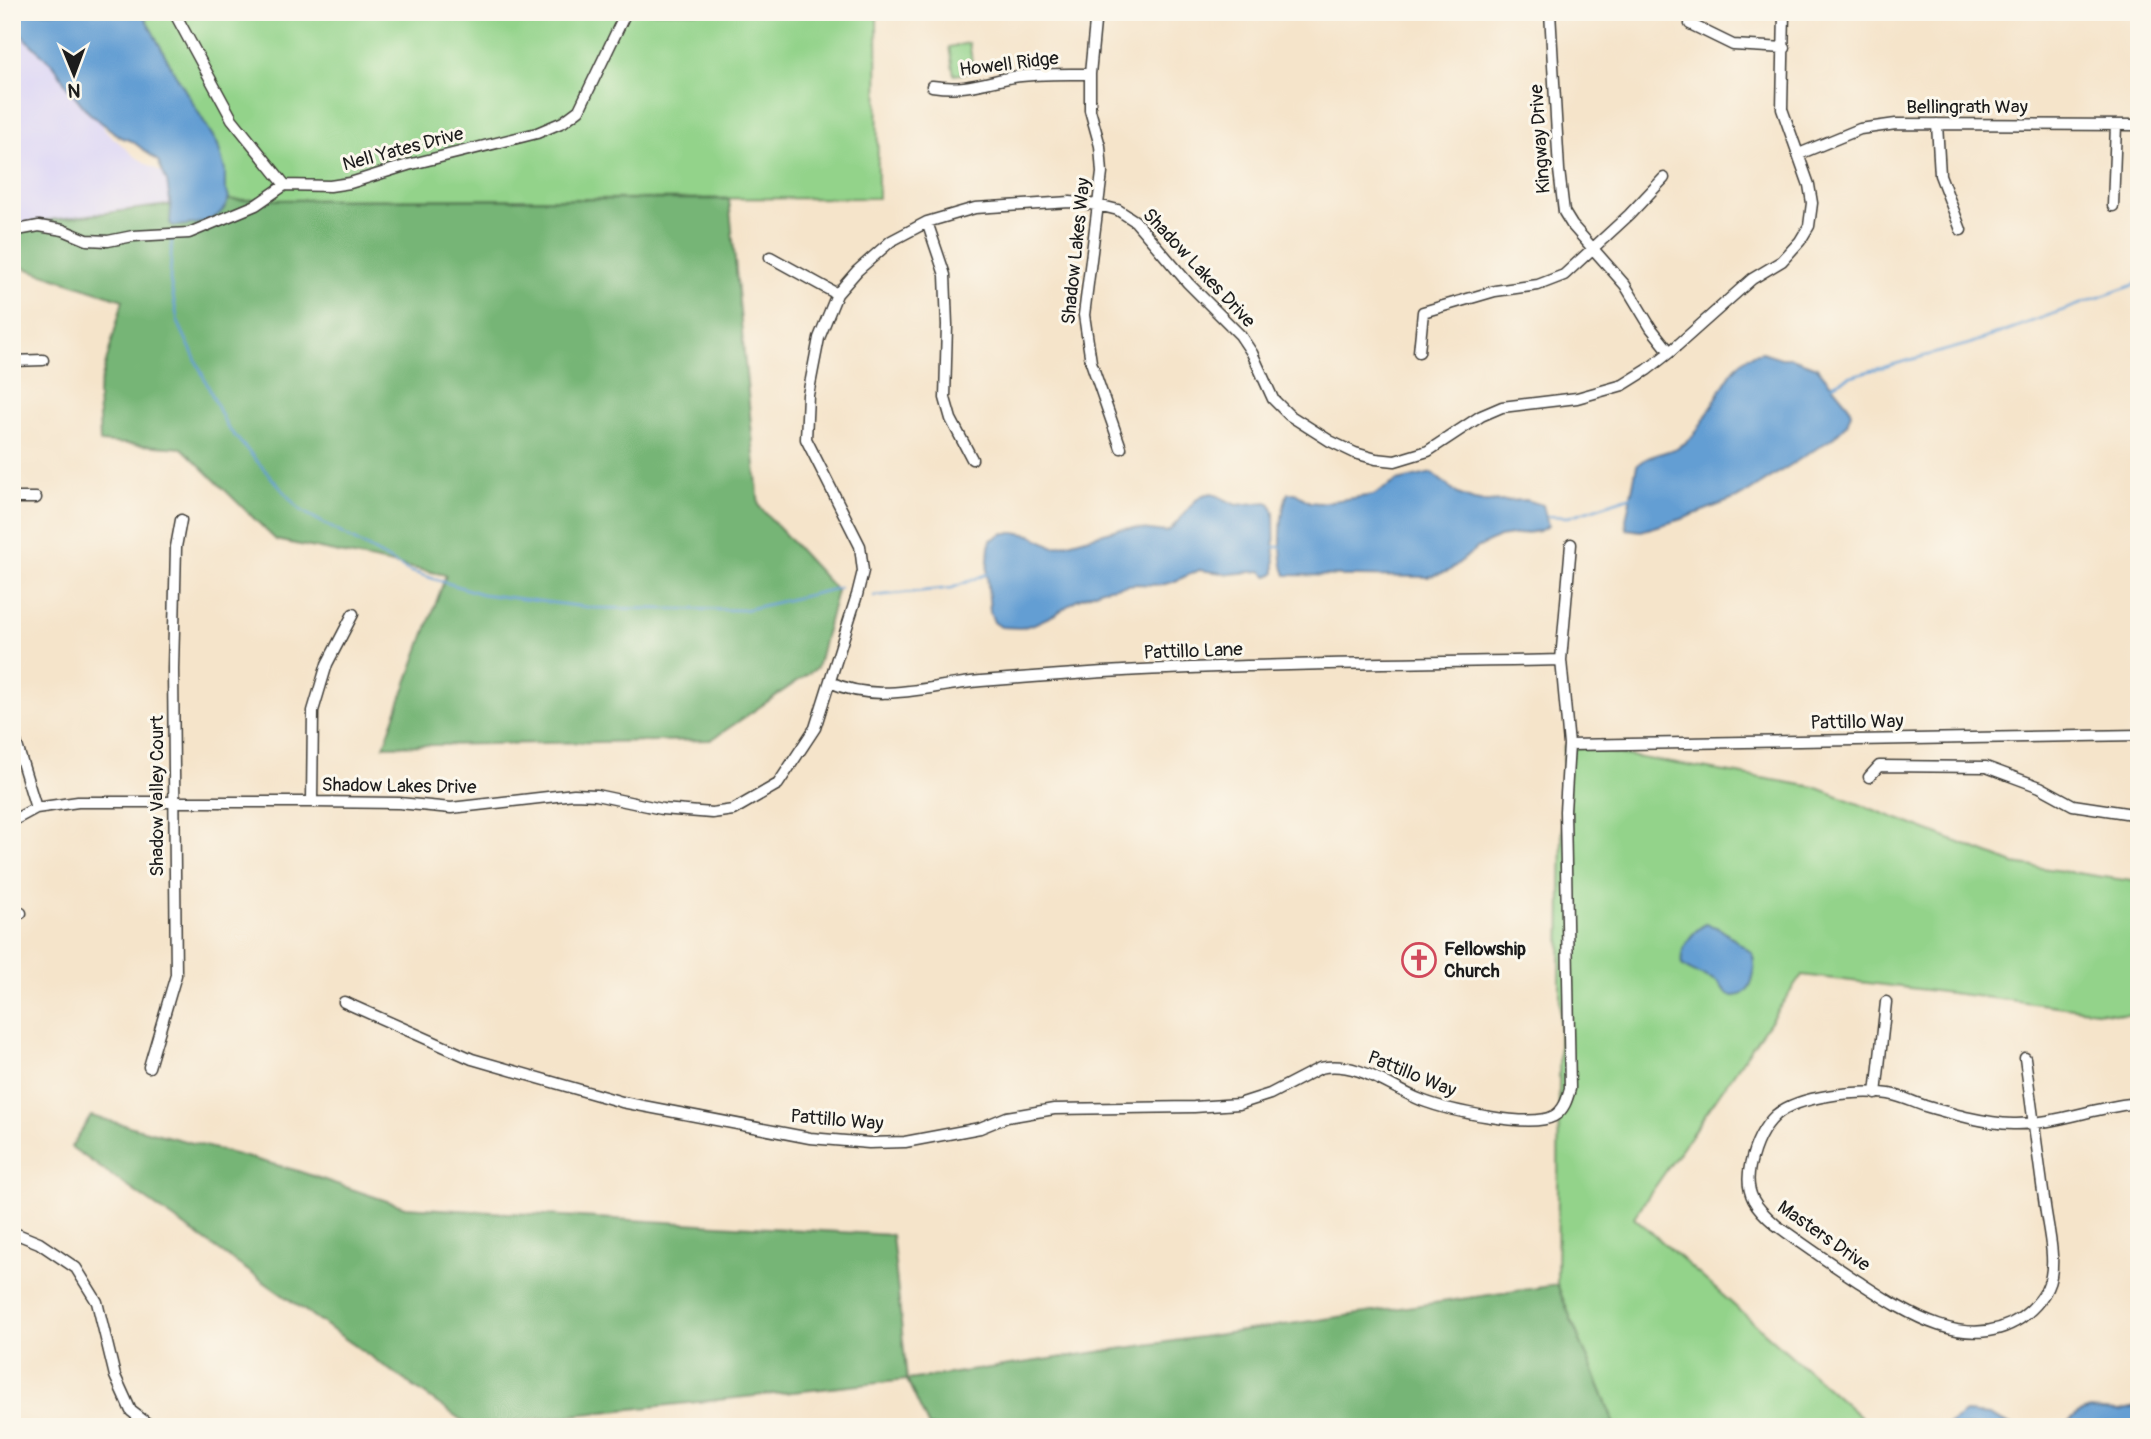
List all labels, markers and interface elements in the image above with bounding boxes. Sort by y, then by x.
north arrow [38,38,108,108]
street label: Howell Ridge [958,46,1061,82]
text: N [68,78,81,102]
street label: Kingway Drive [1524,83,1556,194]
street label: Bellingrath Way [1906,95,2028,119]
street label: Nell Yates Drive [340,121,467,177]
street label: Shadow Lakes Way [1056,176,1096,326]
street label: Shadow Lakes Drive [1137,203,1261,333]
street label: Pattillo Lane [1143,637,1244,665]
street label: Pattillo Way [1810,709,1904,735]
street label: Shadow Valley Court [145,715,169,877]
street label: Shadow Lakes Drive [321,773,477,799]
place label: Fellowship Church [1444,937,1526,983]
church icon: Fellowship Church [1400,941,1438,979]
street label: Pattillo Way [1364,1045,1460,1103]
street label: Pattillo Way [790,1104,884,1136]
street label: Masters Drive [1773,1195,1876,1277]

